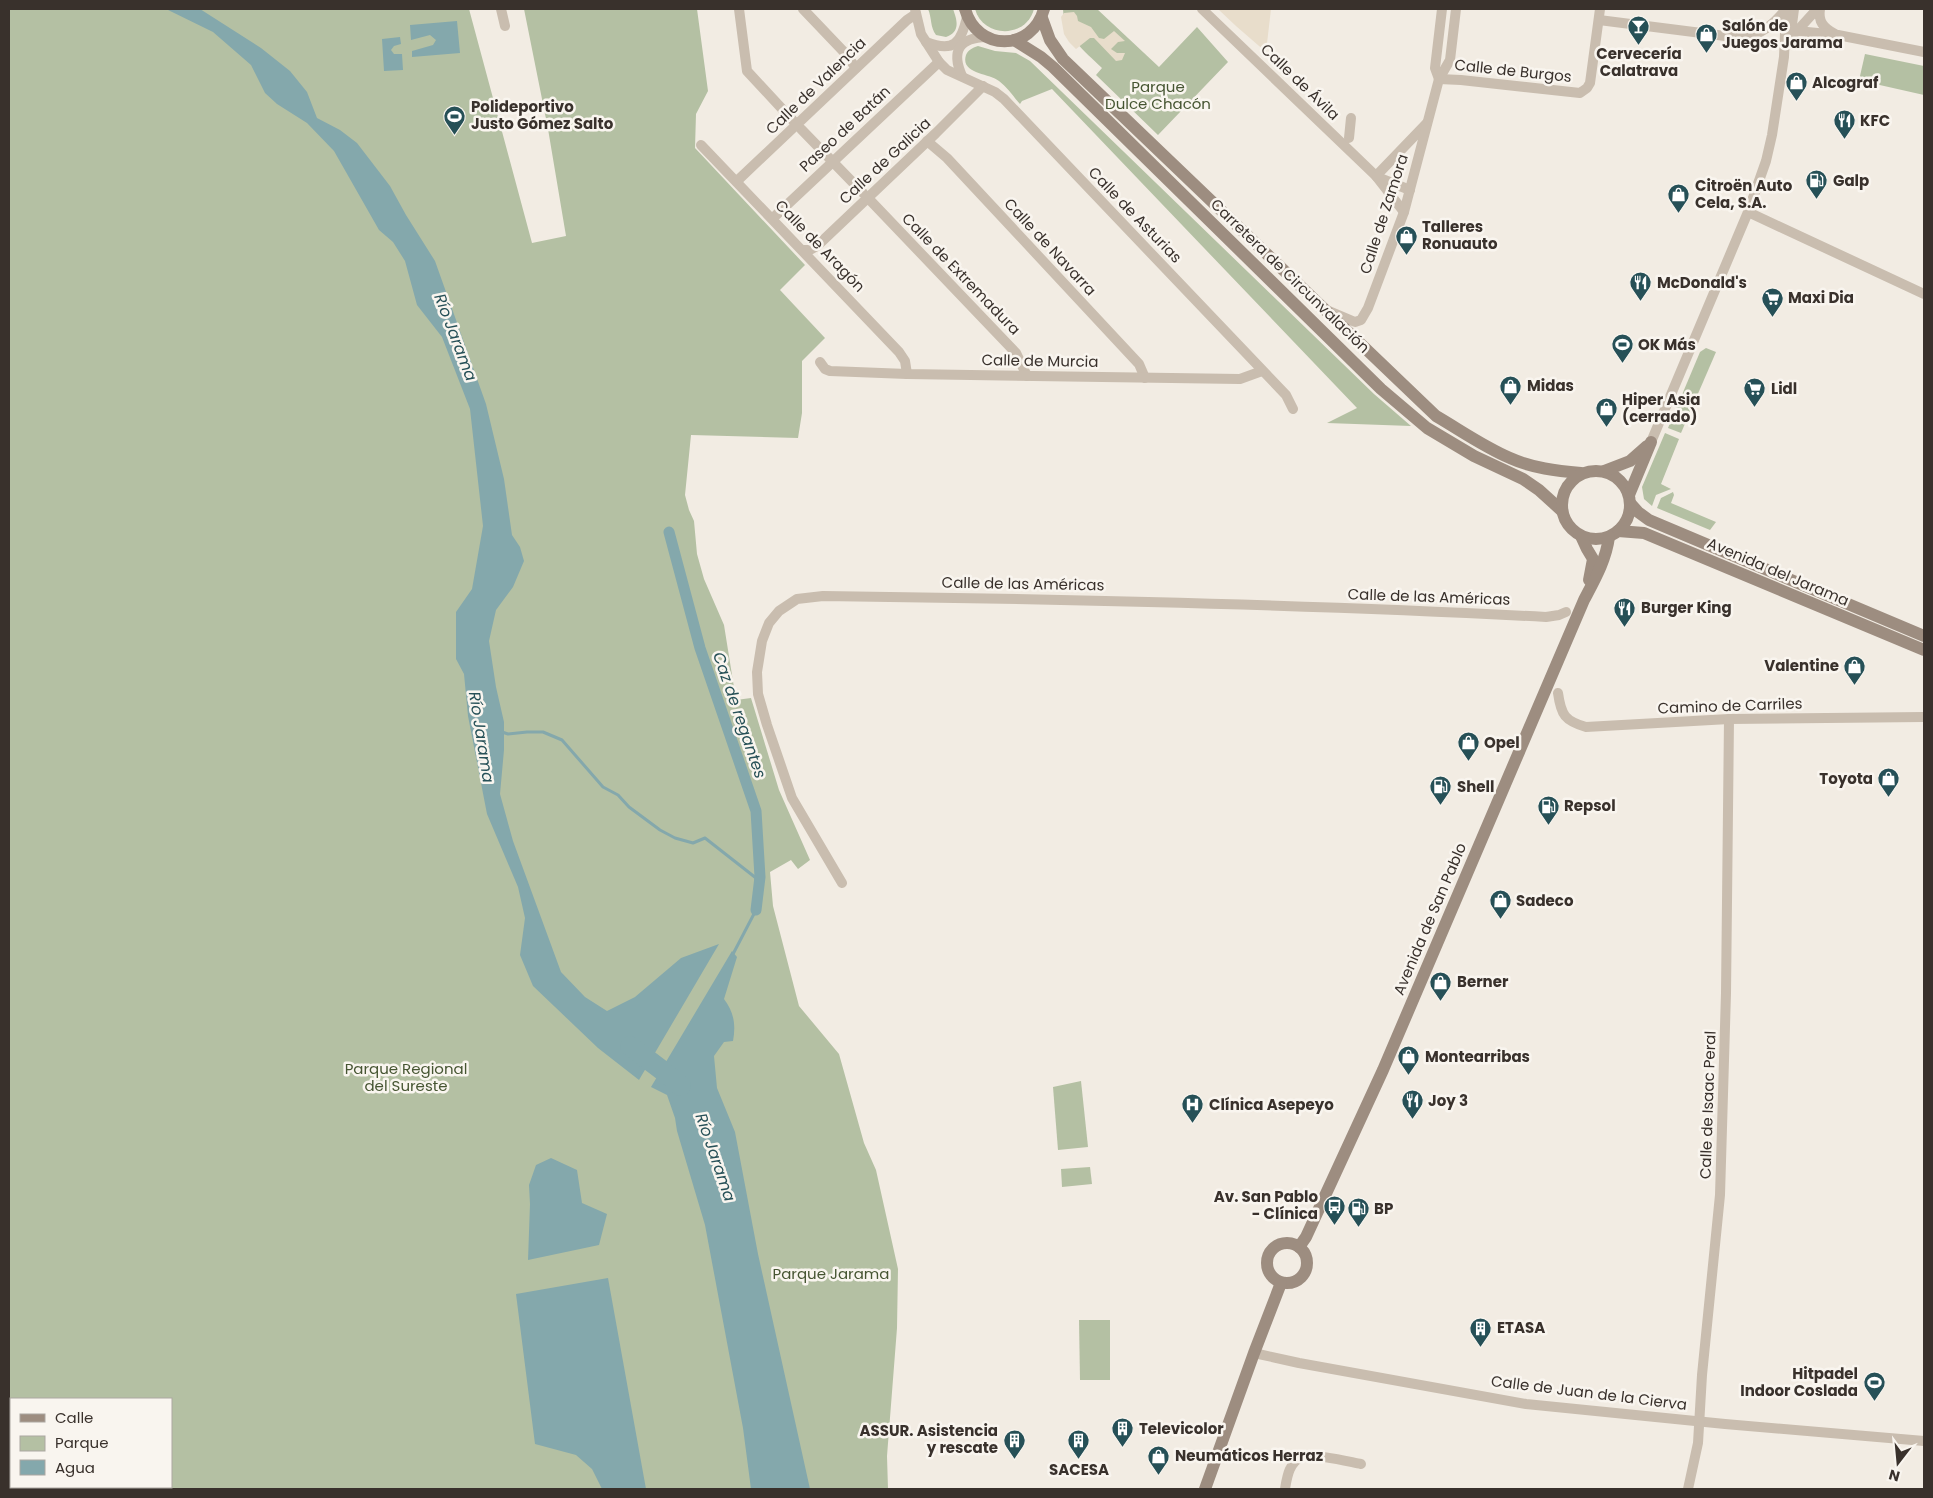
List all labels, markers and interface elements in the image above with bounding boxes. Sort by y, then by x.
bar icon: Cervecería Calatrava [1627,14,1651,45]
place label: Salón de Juegos Jarama [1722,15,1843,53]
shop icon: Salón de Juegos Jarama [1694,23,1718,54]
street label: Calle de Valencia [761,32,870,139]
street label: Calle de Ávila [1256,39,1344,125]
place label: Cervecería Calatrava [1596,43,1682,81]
street label: Calle de Burgos [1453,54,1573,87]
shop icon: Alcograf [1784,71,1808,102]
place label: Alcograf [1812,72,1879,93]
park label: Parque Dulce Chacón [1105,76,1211,114]
street label: Paseo de Batán [795,81,895,176]
place label: Polideportivo Justo Gómez Salto [471,96,614,134]
sports icon: Polideportivo Justo Gómez Salto [443,104,467,135]
restaurant icon: KFC [1832,109,1856,140]
place label: KFC [1860,110,1890,131]
street label: Calle de Galicia [834,113,935,209]
street label: Calle de Zamora [1354,151,1413,276]
street label: Calle de Asturias [1084,162,1187,267]
fuel station icon: Galp [1805,169,1829,200]
place label: Galp [1833,170,1869,191]
place label: Citroën Auto Cela, S.A. [1695,175,1793,213]
shop icon: Citroën Auto Cela, S.A. [1667,183,1691,214]
street label: Calle de Navarra [1000,193,1101,300]
street label: Carretera de Circunvalación [1206,194,1375,357]
street label: Calle de Aragón [771,195,870,296]
street label: Calle de Extremadura [897,208,1025,339]
place label: Talleres Ronuauto [1422,216,1498,254]
shop icon: Talleres Ronuauto [1394,224,1418,255]
restaurant icon: McDonald's [1629,271,1653,302]
place label: McDonald's [1657,272,1747,293]
supermarket icon: Maxi Dia [1760,286,1784,317]
place label: Maxi Dia [1788,287,1854,308]
water label: Río Jarama [428,290,483,384]
sports icon: OK Más [1610,333,1634,364]
place label: OK Más [1638,334,1696,355]
street label: Calle de Murcia [981,349,1099,372]
shop icon: Midas [1499,374,1523,405]
place label: Midas [1527,375,1574,396]
supermarket icon: Lidl [1743,377,1767,408]
place label: Lidl [1771,378,1797,399]
place label: Hiper Asia (cerrado) [1622,389,1700,427]
shop icon: Hiper Asia (cerrado) [1594,397,1618,428]
street label: Avenida del Jarama [1704,532,1852,611]
street label: Calle de las Américas [941,572,1105,595]
street label: Calle de las Américas [1347,583,1511,610]
restaurant icon: Burger King [1613,596,1637,627]
place label: Burger King [1641,597,1732,618]
water label: Caz de regantes [707,649,772,782]
shop icon: Valentine [1843,654,1867,685]
place label: Valentine [1764,655,1839,676]
water label: Río Jarama [463,690,500,785]
street label: Camino de Carriles [1657,692,1803,719]
shop icon: Opel [1456,731,1480,762]
place label: Opel [1484,732,1520,753]
shop icon: Toyota [1877,767,1901,798]
place label: Toyota [1819,768,1873,789]
fuel station icon: Shell [1429,775,1453,806]
place label: Shell [1457,776,1494,797]
fuel station icon: Repsol [1536,794,1560,825]
place label: Repsol [1564,795,1616,816]
street label: Avenida de San Pablo [1388,839,1471,998]
shop icon: Sadeco [1488,889,1512,920]
place label: Sadeco [1516,890,1574,911]
shop icon: Berner [1429,970,1453,1001]
place label: Berner [1457,971,1509,992]
street label: Calle de Isaac Peral [1694,1031,1721,1179]
shop icon: Montearribas [1397,1045,1421,1076]
place label: Montearribas [1425,1046,1530,1067]
park label: Parque Regional del Sureste [345,1058,467,1096]
restaurant icon: Joy 3 [1400,1089,1424,1120]
place label: Joy 3 [1428,1090,1468,1111]
hospital icon: Clínica Asepeyo [1181,1093,1205,1124]
place label: Clínica Asepeyo [1209,1094,1334,1115]
water label: Río Jarama [690,1110,741,1205]
place label: Av. San Pablo - Clínica [1214,1186,1318,1224]
bus stop icon: Av. San Pablo - Clínica [1322,1194,1346,1225]
fuel station icon: BP [1346,1197,1370,1228]
place label: BP [1374,1198,1393,1219]
park label: Parque Jarama [773,1263,889,1284]
building icon: ETASA [1469,1316,1493,1347]
place label: ETASA [1497,1317,1545,1338]
place label: Hitpadel Indoor Coslada [1740,1363,1858,1401]
street label: Calle de Juan de la Cierva [1490,1370,1688,1415]
sports icon: Hitpadel Indoor Coslada [1862,1371,1886,1402]
legend [10,1398,172,1488]
text: Calle [55,1407,93,1428]
building icon: Televicolor [1111,1417,1135,1448]
place label: Televicolor [1139,1418,1224,1439]
place label: ASSUR. Asistencia y rescate [859,1420,998,1458]
building icon: ASSUR. Asistencia y rescate [1002,1428,1026,1459]
building icon: SACESA [1067,1429,1091,1460]
text: Parque [55,1432,108,1453]
north arrow [1873,1438,1923,1488]
shop icon: Neumáticos Herraz [1147,1444,1171,1475]
place label: Neumáticos Herraz [1175,1445,1323,1466]
text: Agua [55,1457,95,1478]
place label: SACESA [1049,1459,1109,1480]
text: N [1887,1464,1902,1487]

